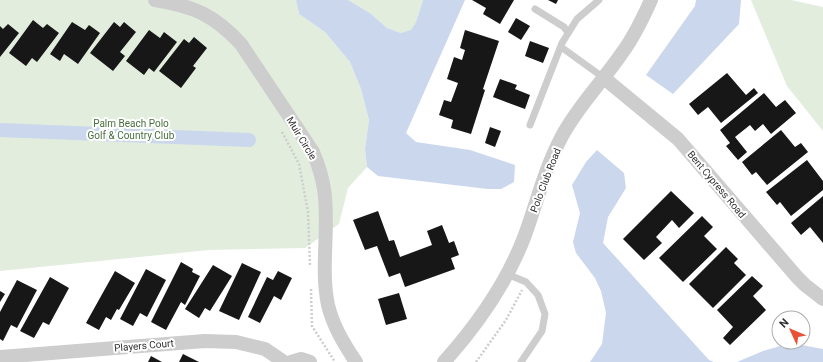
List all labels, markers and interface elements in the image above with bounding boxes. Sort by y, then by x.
street label: Muir Circle [285,115,319,162]
park label: Palm Beach Polo Golf & Country Club [88,118,175,141]
street label: Polo Club Road [528,146,563,214]
street label: Bent Cypress Road [685,149,748,220]
north arrow [771,310,811,350]
text: N [777,316,792,331]
street label: Players Court [114,337,174,354]

